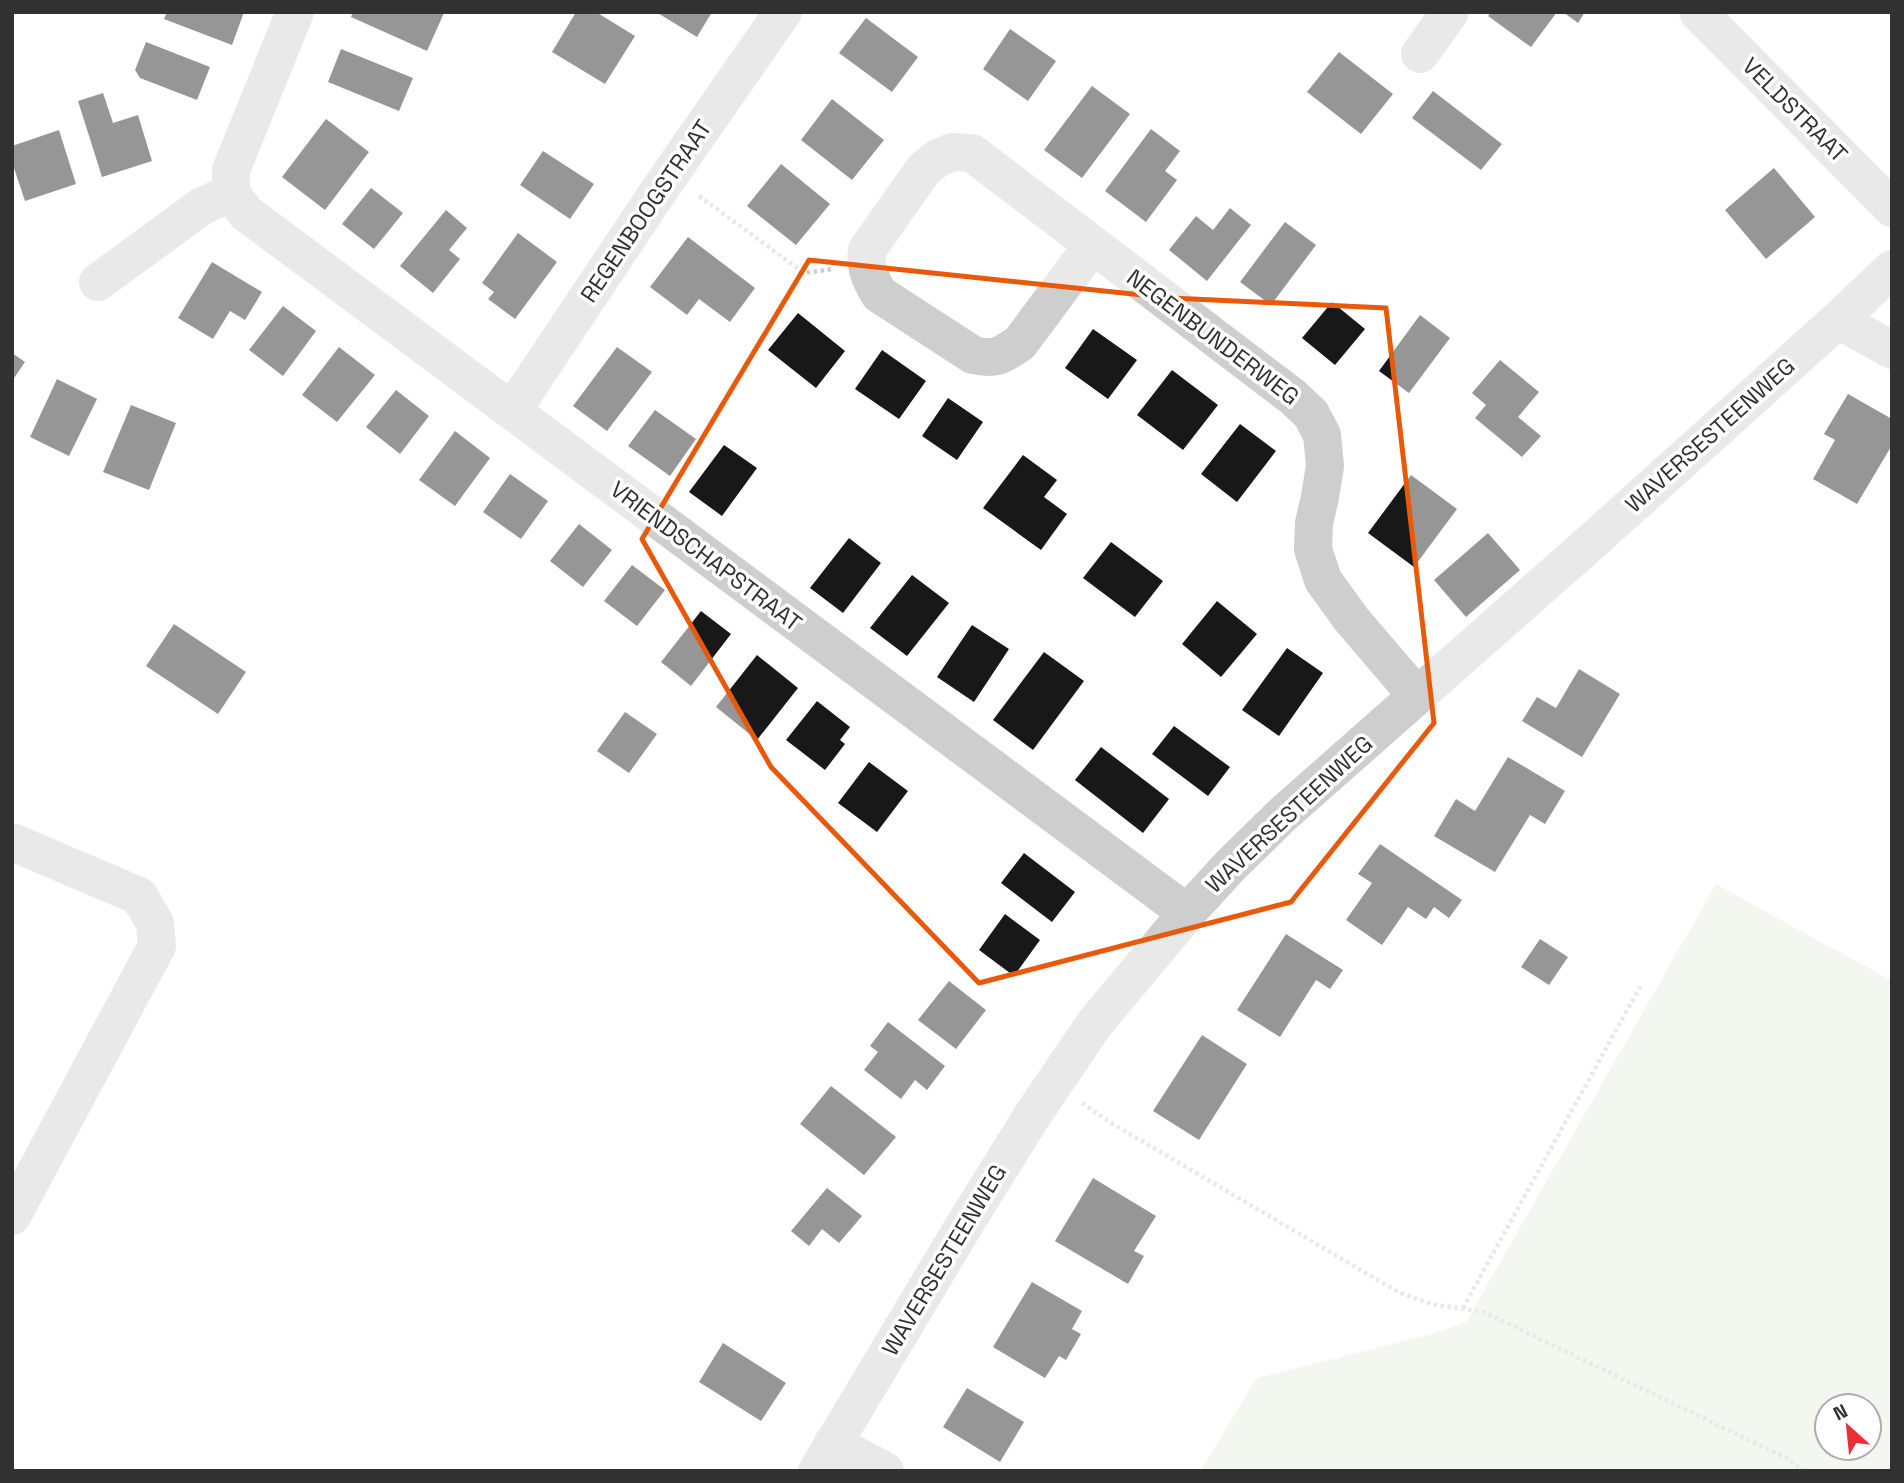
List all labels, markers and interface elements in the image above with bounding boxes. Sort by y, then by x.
street label: VELDSTRAAT [1736,51,1854,169]
street label: REGENBOOGSTRAAT [574,114,718,308]
street label: NEGENBUNDERWEG [1121,262,1305,412]
street label: WAVERSESTEENWEG [1619,351,1801,519]
street label: VRIENDSCHAPSTRAAT [604,474,808,638]
street label: WAVERSESTEENWEG [1199,729,1379,899]
street label: WAVERSESTEENWEG [875,1159,1013,1361]
north arrow [1813,1392,1883,1462]
text: N [1829,1398,1852,1426]

